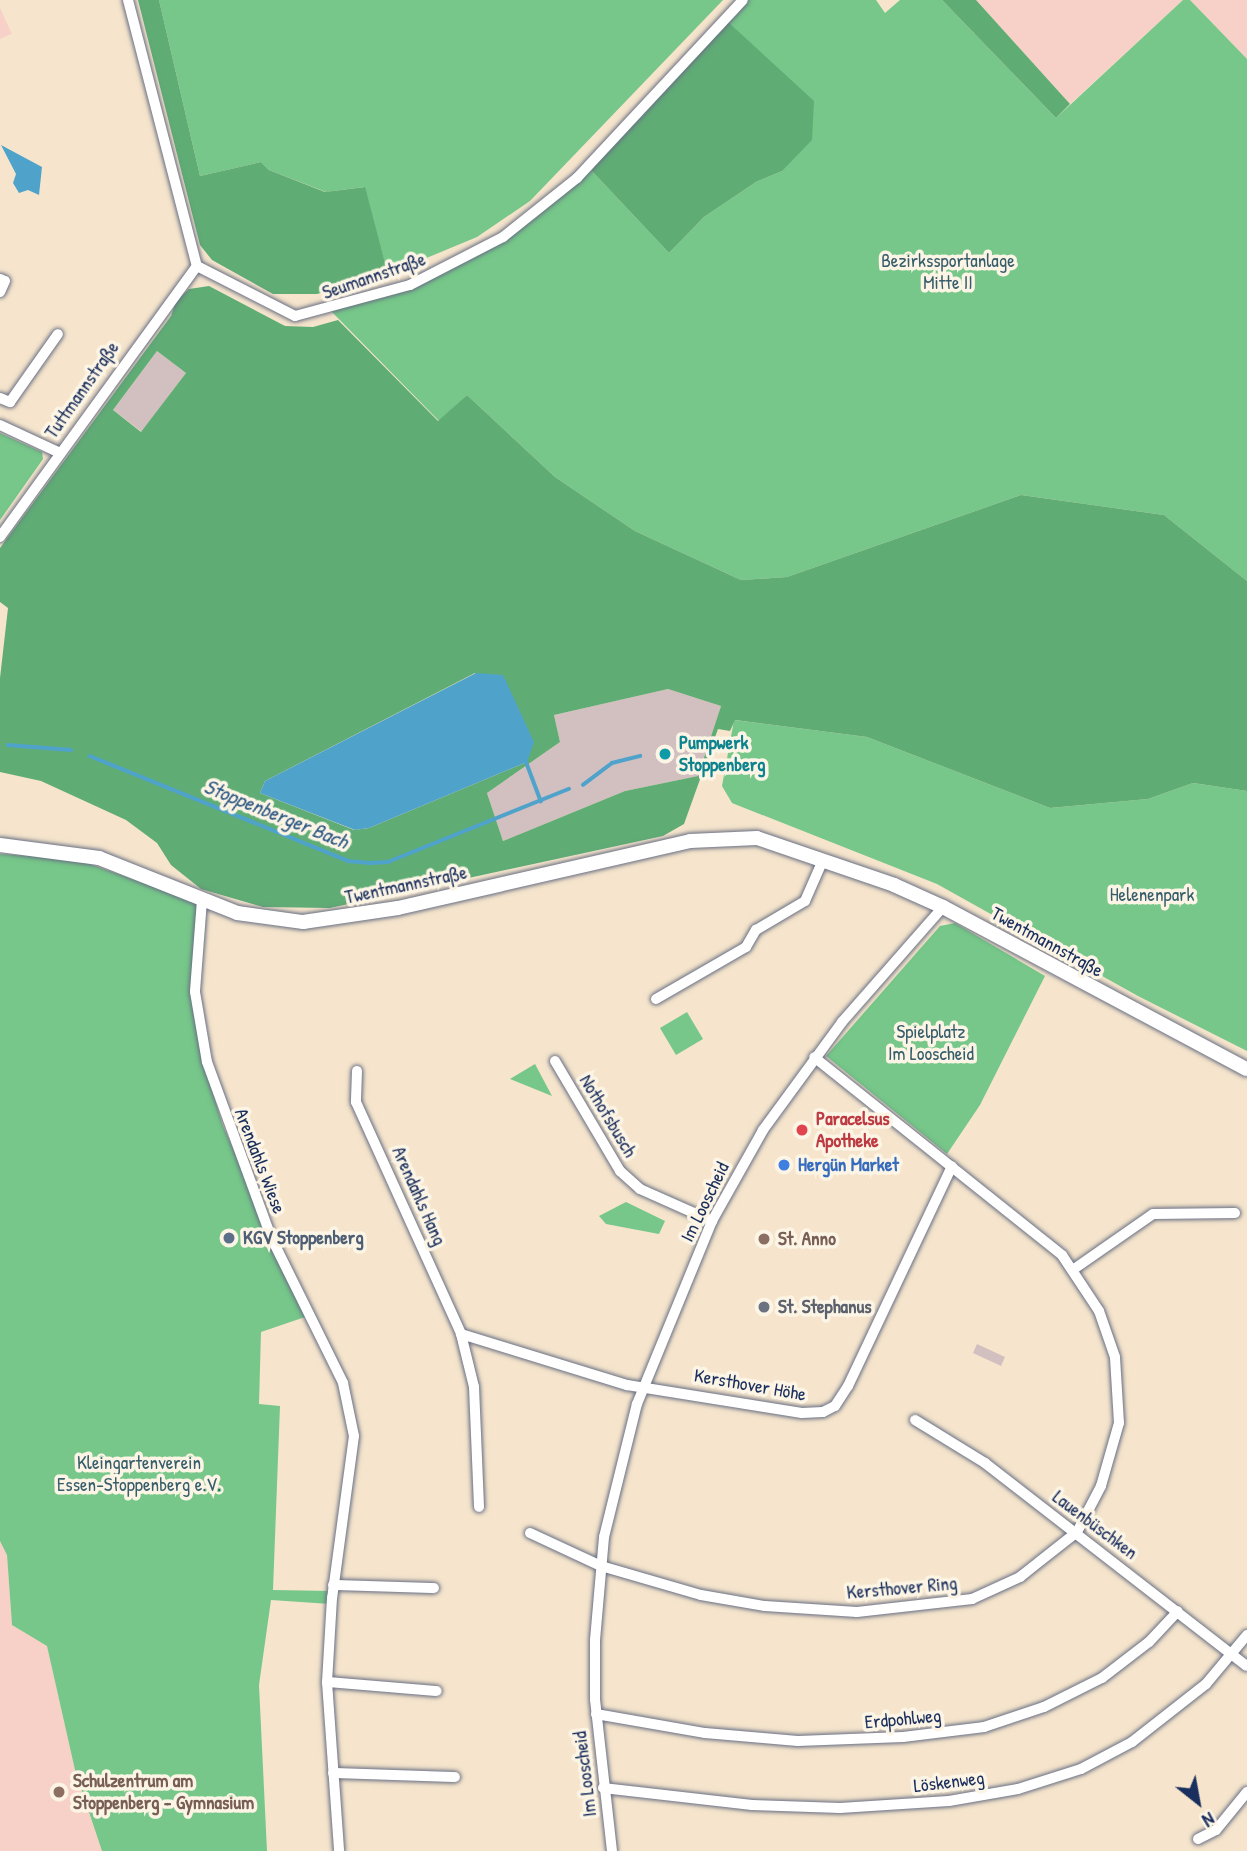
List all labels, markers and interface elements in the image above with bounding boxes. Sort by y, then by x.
street label: Seumannstraße [319,248,429,304]
park label: Bezirkssportanlage Mitte II [881,250,1015,294]
street label: Tuttmannstraße [40,337,124,443]
place label: Pumpwerk Stoppenberg [679,732,765,776]
marker: Pumpwerk Stoppenberg [657,746,673,762]
water label: Stoppenberger Bach [200,774,352,854]
street label: Twentmannstraße [343,861,469,909]
park label: Helenenpark [1110,884,1194,906]
street label: Twentmannstraße [987,902,1107,982]
park label: Spielplatz Im Looscheid [888,1021,974,1065]
street label: Nothofsbusch [574,1071,642,1161]
street label: Arendahls Wiese [230,1105,290,1217]
place label: Paracelsus Apotheke [816,1108,890,1152]
marker: Paracelsus Apotheke [794,1122,810,1138]
street label: Arendahls Hang [387,1143,451,1249]
place label: Hergün Market [798,1154,899,1176]
marker: Hergün Market [776,1157,792,1173]
street label: Im Looscheid [676,1158,734,1246]
place label: KGV Stoppenberg [243,1227,364,1249]
place label: St. Anno [778,1228,836,1250]
marker: KGV Stoppenberg [221,1230,237,1246]
marker: St. Anno [756,1231,772,1247]
place label: St. Stephanus [778,1296,872,1318]
marker: St. Stephanus [756,1299,772,1315]
street label: Kersthover Höhe [692,1364,808,1406]
park label: Kleingartenverein Essen-Stoppenberg e.V. [57,1452,221,1496]
street label: Lauenbüschken [1048,1486,1142,1564]
street label: Kersthover Ring [846,1572,958,1604]
street label: Erdpohlweg [864,1704,942,1734]
street label: Im Looscheid [568,1730,602,1818]
street label: Löskenweg [912,1766,986,1798]
north arrow [1163,1767,1233,1837]
place label: Schulzentrum am Stoppenberg - Gymnasium [73,1770,254,1814]
marker: Schulzentrum am Stoppenberg - Gymnasium [51,1784,67,1800]
text: N [1198,1806,1220,1834]

